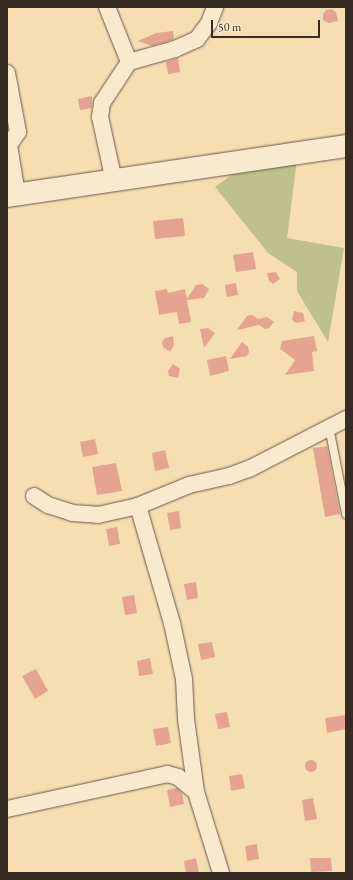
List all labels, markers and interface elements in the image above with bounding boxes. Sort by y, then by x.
scale bar [213,12,322,38]
text: 50 m [218,19,241,35]

